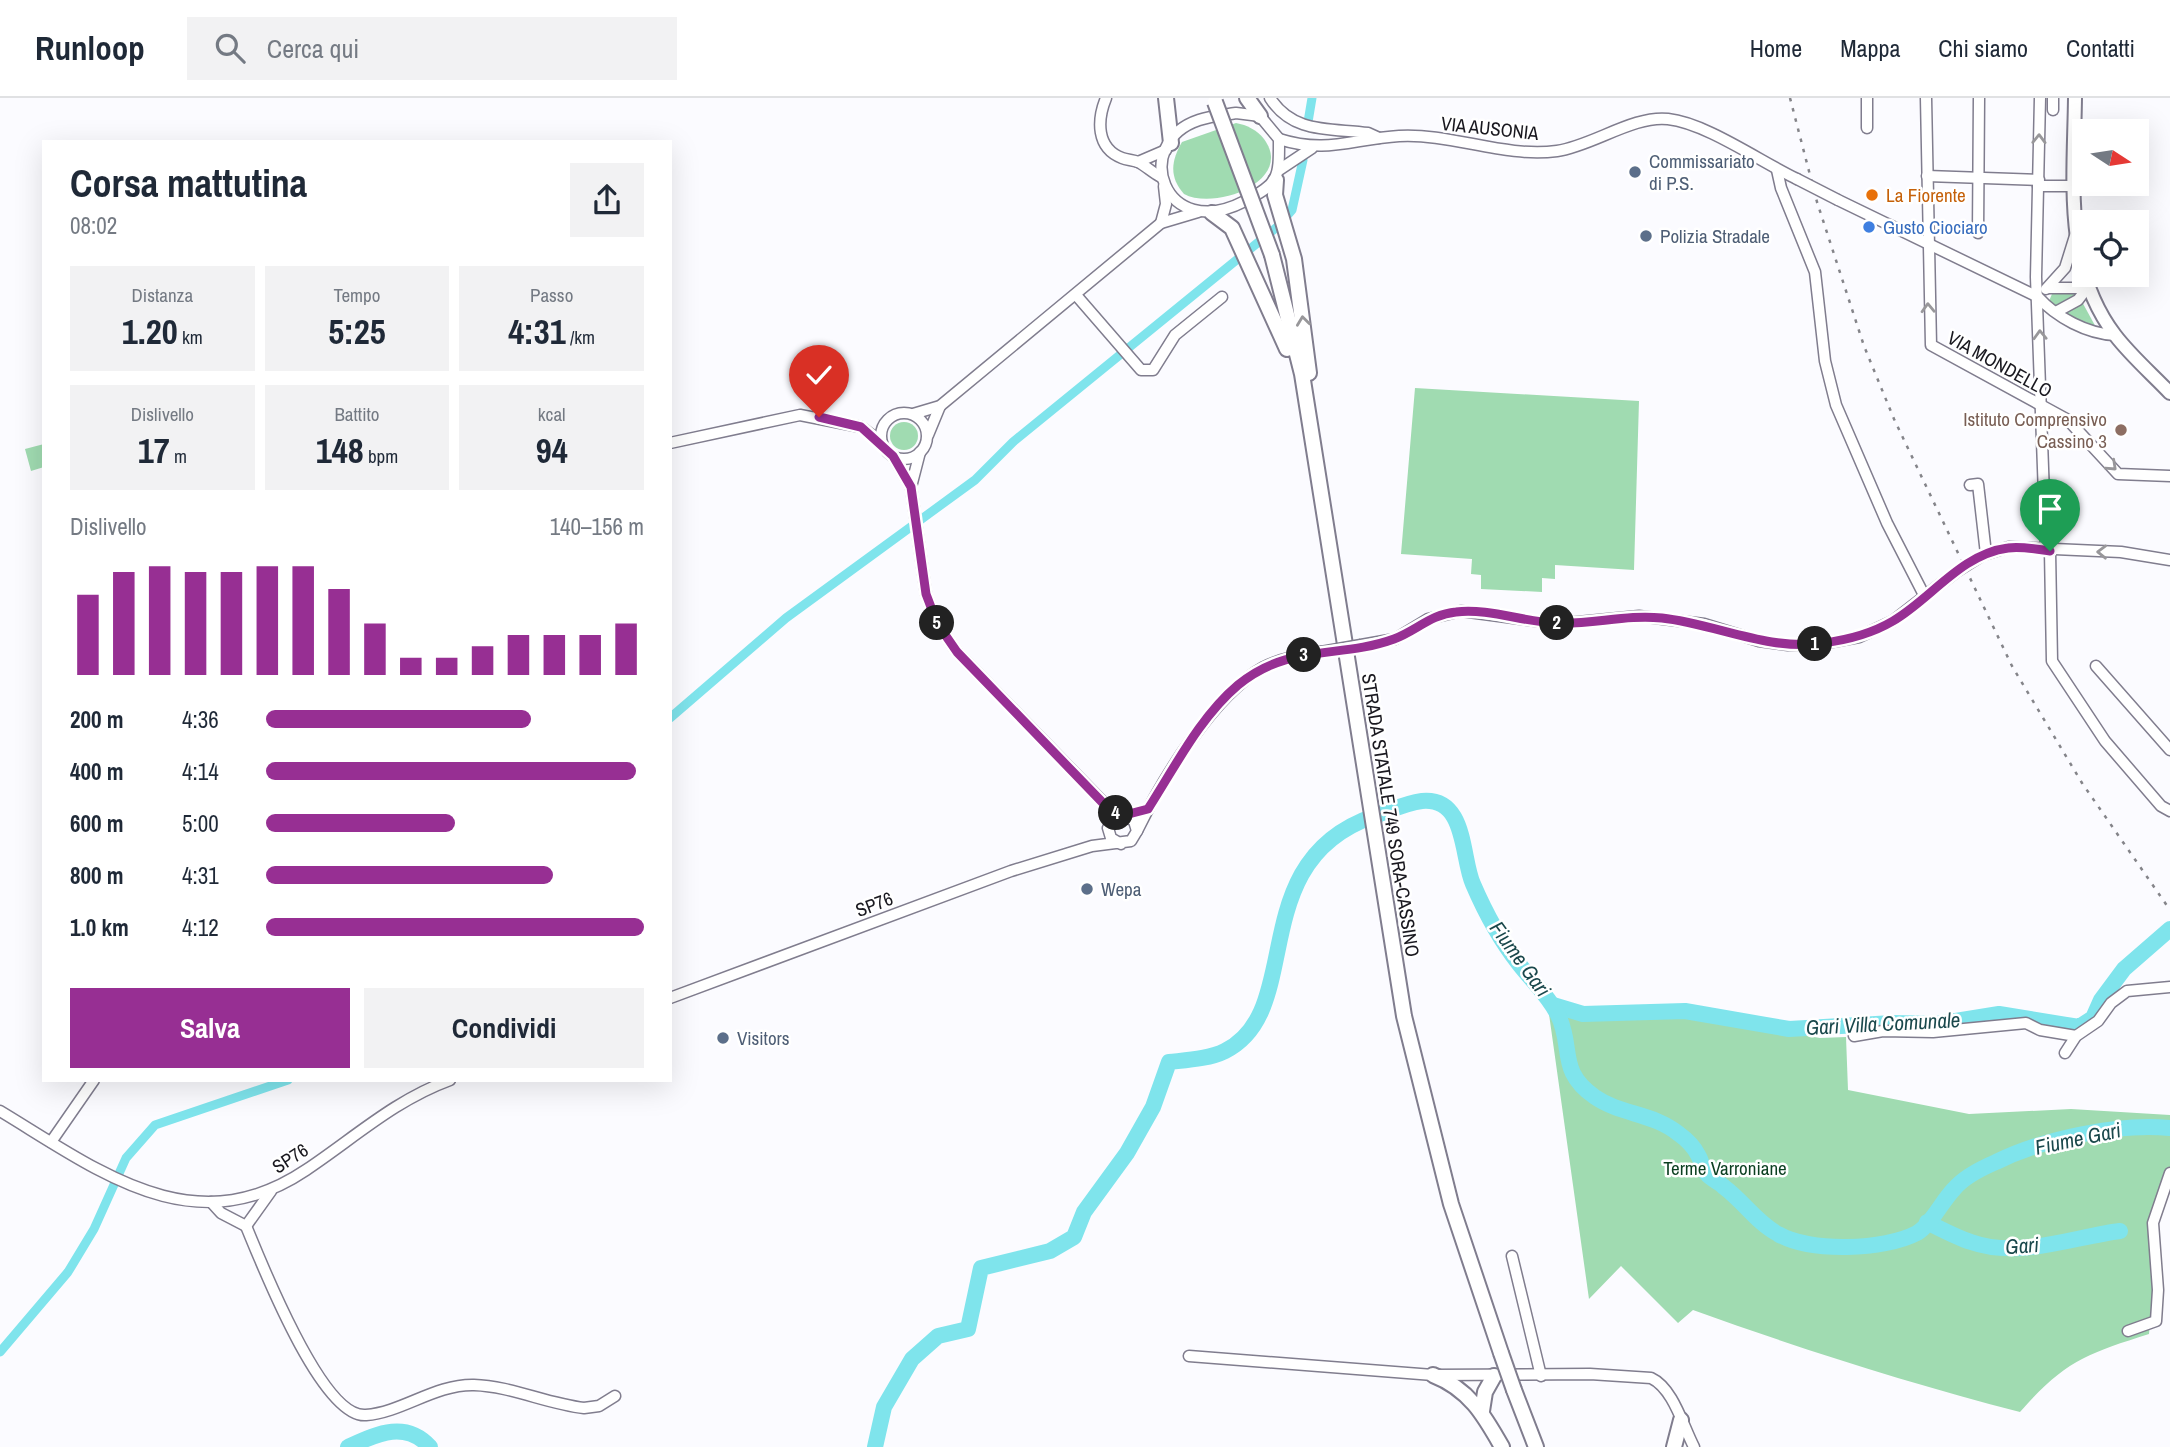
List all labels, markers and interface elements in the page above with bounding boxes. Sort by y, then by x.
search box [187,17,677,80]
text: Runloop [35,26,145,70]
icon: search [211,29,249,67]
text: Cerca qui [267,31,359,66]
text: Home [1750,32,1802,64]
text: Mappa [1840,32,1900,64]
text: Chi siamo [1938,32,2028,64]
text: Contatti [2066,32,2135,64]
street label: VIA AUSONIA [1440,110,1541,146]
north arrow [2072,119,2149,196]
map controls [2072,119,2149,287]
one-way arrow [2032,133,2047,144]
place label: Commissariato di P.S. [1649,148,1755,196]
text: Corsa mattutina [70,158,307,209]
button: share [570,163,644,237]
marker: Commissariato di P.S. [1627,164,1643,180]
place label: La Fiorente [1886,182,1966,208]
marker: La Fiorente [1864,187,1880,203]
text: 08:02 [70,210,117,241]
button: locate [2072,210,2149,287]
place label: Gusto Ciociaro [1883,214,1988,240]
marker: Gusto Ciociaro [1861,219,1877,235]
place label: Polizia Stradale [1660,223,1770,249]
marker: Polizia Stradale [1638,228,1654,244]
text: Distanza [132,282,193,308]
text: Tempo [334,282,380,308]
text: Passo [530,282,573,308]
one-way arrow [1921,302,1936,313]
text: 1.20 [122,308,178,355]
text: 5:25 [328,308,386,355]
text: 4:31 [508,308,566,355]
one-way arrow [1295,315,1310,326]
text: km [178,324,203,350]
text: /km [566,324,595,350]
street label: VIA MONDELLO [1943,324,2057,404]
one-way arrow [2032,329,2047,340]
pin [789,345,849,417]
icon: check [800,356,838,394]
text: Dislivello [131,401,194,427]
text: Battito [334,401,380,427]
text: kcal [538,401,566,427]
place label: Istituto Comprensivo Cassino 3 [1963,406,2107,454]
marker: Istituto Comprensivo Cassino 3 [2113,422,2129,438]
text: 17 [138,427,170,474]
text: 148 [316,427,364,474]
text: 94 [536,427,568,474]
text: m [170,443,187,469]
text: bpm [364,443,398,469]
one-way arrow [2104,458,2117,470]
pin [2020,479,2080,551]
icon: arrive [2031,490,2069,528]
text: Dislivello [70,511,147,542]
text: 140–156 m [550,511,644,542]
one-way arrow [2097,544,2107,560]
pin: 5 [920,606,954,640]
pin: 2 [1540,606,1574,640]
text: 5 [932,609,941,635]
text: 2 [1552,609,1561,635]
pin: 1 [1798,626,1832,662]
text: 1 [1810,630,1819,656]
pin: 3 [1286,638,1322,672]
text: 3 [1299,641,1308,667]
street label: STRADA STATALE 749 SORA-CASSINO [1356,671,1426,959]
text: 200 m [70,704,123,735]
text: 4:36 [182,704,219,735]
text: 400 m [70,756,123,787]
text: 4:14 [182,756,219,787]
pin: 4 [1098,796,1134,830]
text: 4 [1111,799,1120,825]
text: 600 m [70,808,123,839]
text: 5:00 [182,808,219,839]
text: 800 m [70,860,123,891]
text: 4:31 [182,860,219,891]
place label: Wepa [1101,876,1142,902]
marker: Wepa [1079,881,1095,897]
street label: SP76 [852,885,896,923]
text: 1.0 km [70,912,129,943]
text: 4:12 [182,912,219,943]
water label: Fiume Gari [1483,915,1558,1003]
button: Salva [70,988,350,1068]
button: Condividi [364,988,644,1068]
water label: Gari Villa Comunale [1805,1005,1961,1042]
place label: Visitors [737,1025,790,1051]
marker: Visitors [715,1030,731,1046]
water label: Fiume Gari [2032,1115,2124,1162]
street label: SP76 [267,1137,313,1179]
park label: Terme Varroniane [1663,1155,1787,1181]
water label: Gari [2004,1230,2040,1261]

